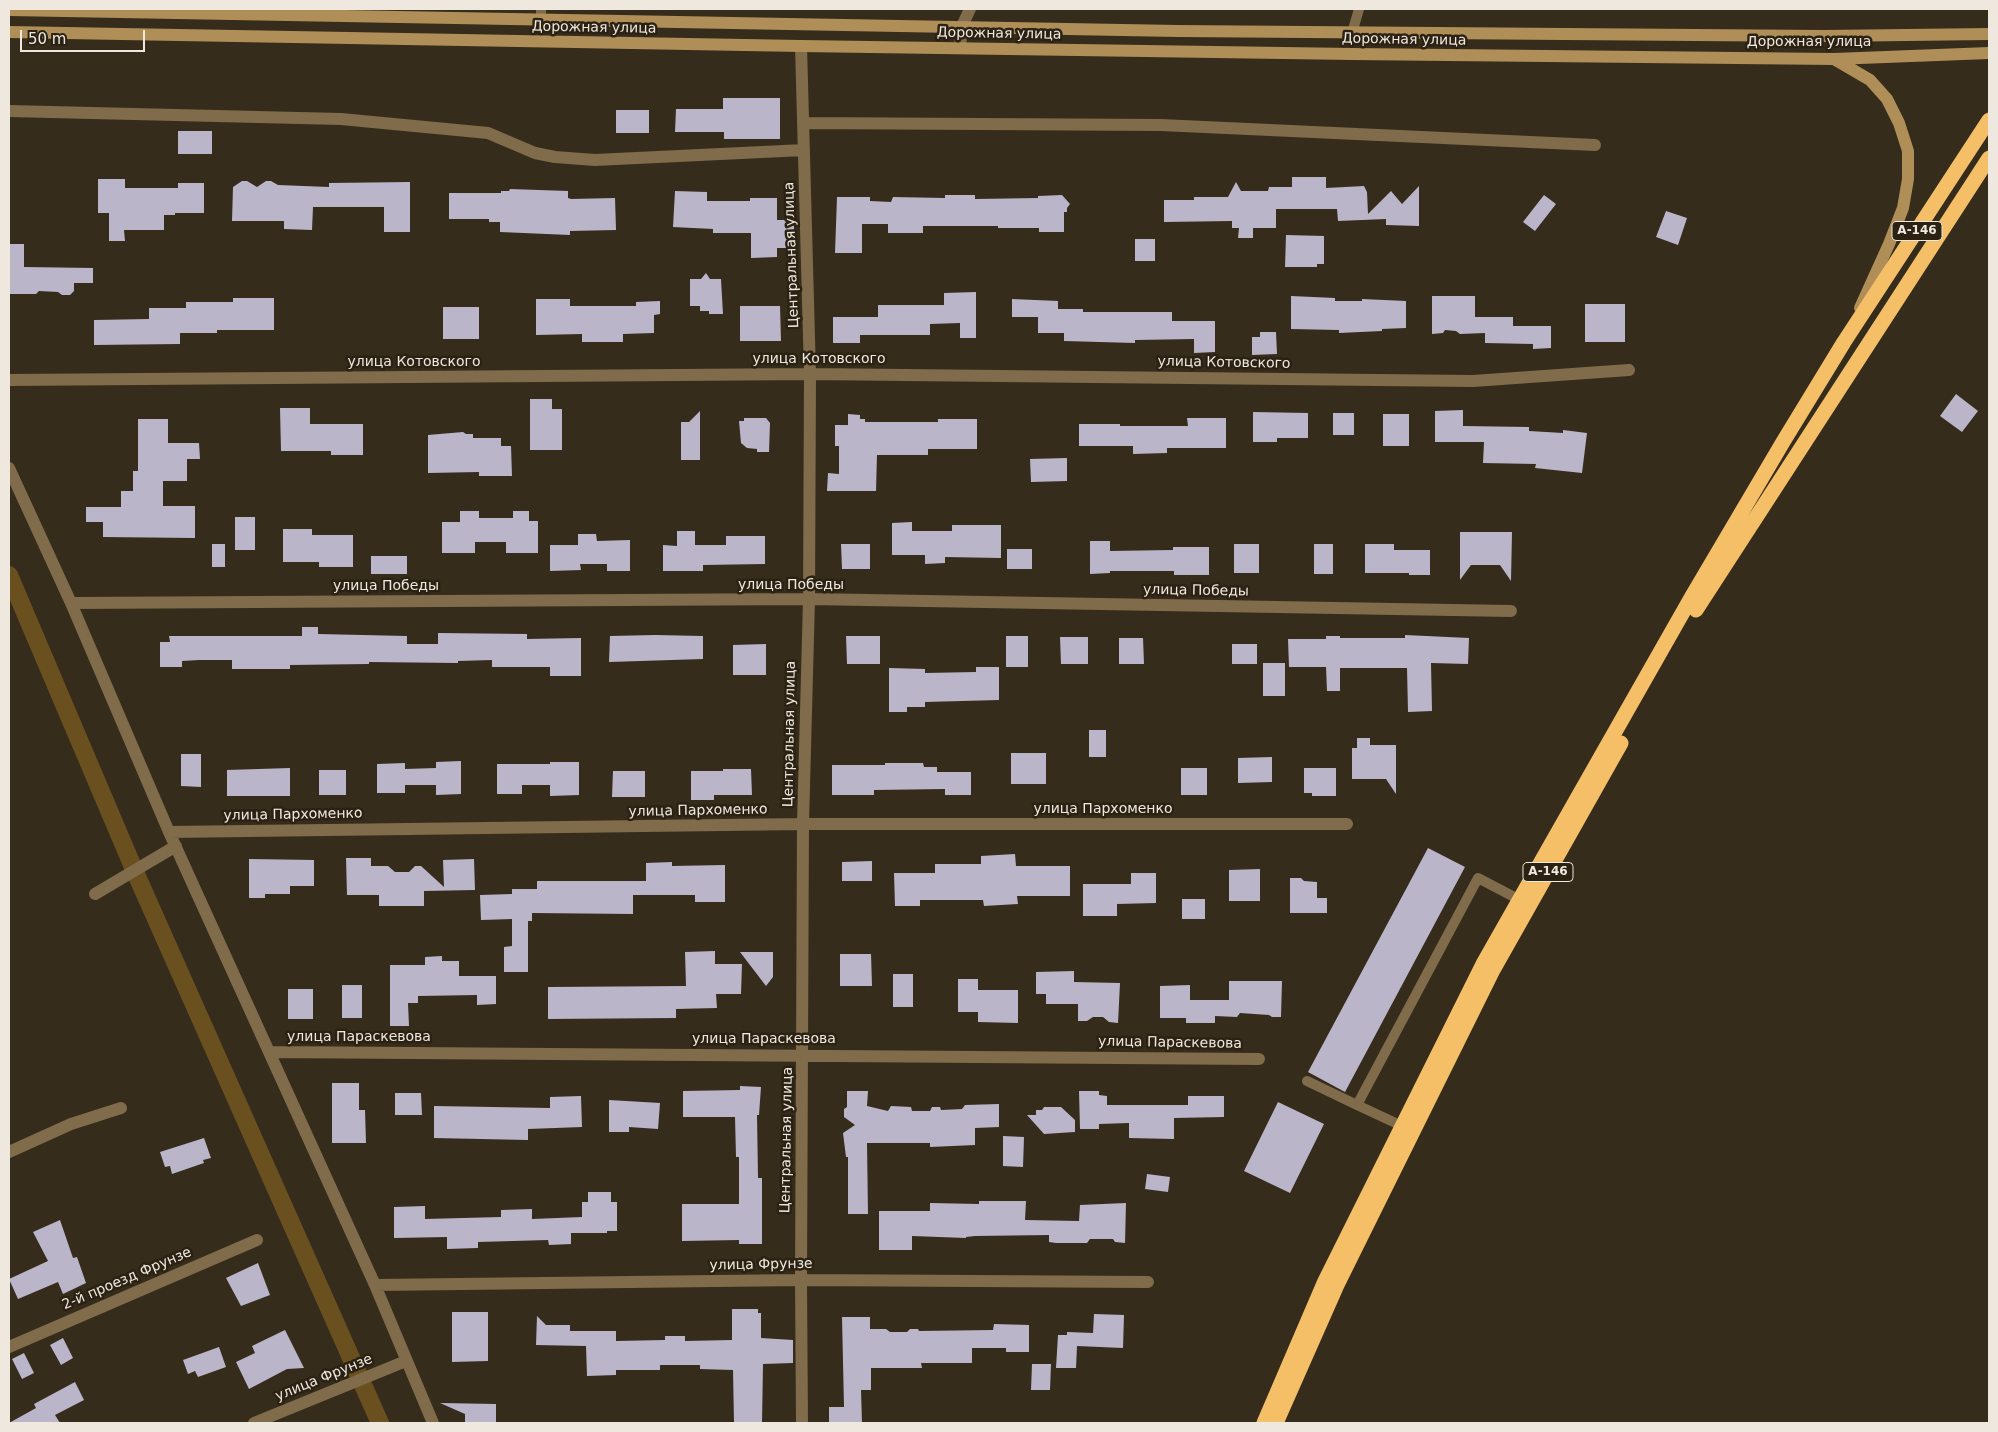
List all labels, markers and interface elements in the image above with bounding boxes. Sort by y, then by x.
street label: Дорожная улица [532,19,656,37]
scale bar [22,20,148,52]
street label: Дорожная улица [937,25,1061,43]
text: 50 m [28,30,66,48]
street label: Дорожная улица [1342,31,1466,49]
street label: Дорожная улица [1747,34,1871,50]
street label: Центральная улица [781,182,803,328]
road number: А-146 [1892,222,1942,240]
street label: улица Котовского [752,351,886,367]
street label: улица Котовского [1157,353,1291,373]
street label: улица Котовского [347,354,481,370]
street label: улица Победы [738,577,844,593]
street label: улица Победы [333,578,439,594]
street label: улица Победы [1143,582,1249,600]
street label: Центральная улица [780,661,800,807]
street label: улица Пархоменко [628,801,768,821]
street label: улица Пархоменко [1033,801,1173,817]
street label: улица Пархоменко [223,805,363,825]
road number: А-146 [1523,862,1573,882]
street label: улица Параскевова [287,1029,431,1045]
street label: улица Параскевова [692,1031,836,1047]
street label: улица Параскевова [1098,1033,1242,1053]
street label: Центральная улица [777,1067,797,1213]
street label: 2-й проезд Фрунзе [60,1244,194,1314]
street label: улица Фрунзе [709,1256,813,1274]
street label: улица Фрунзе [273,1351,375,1405]

